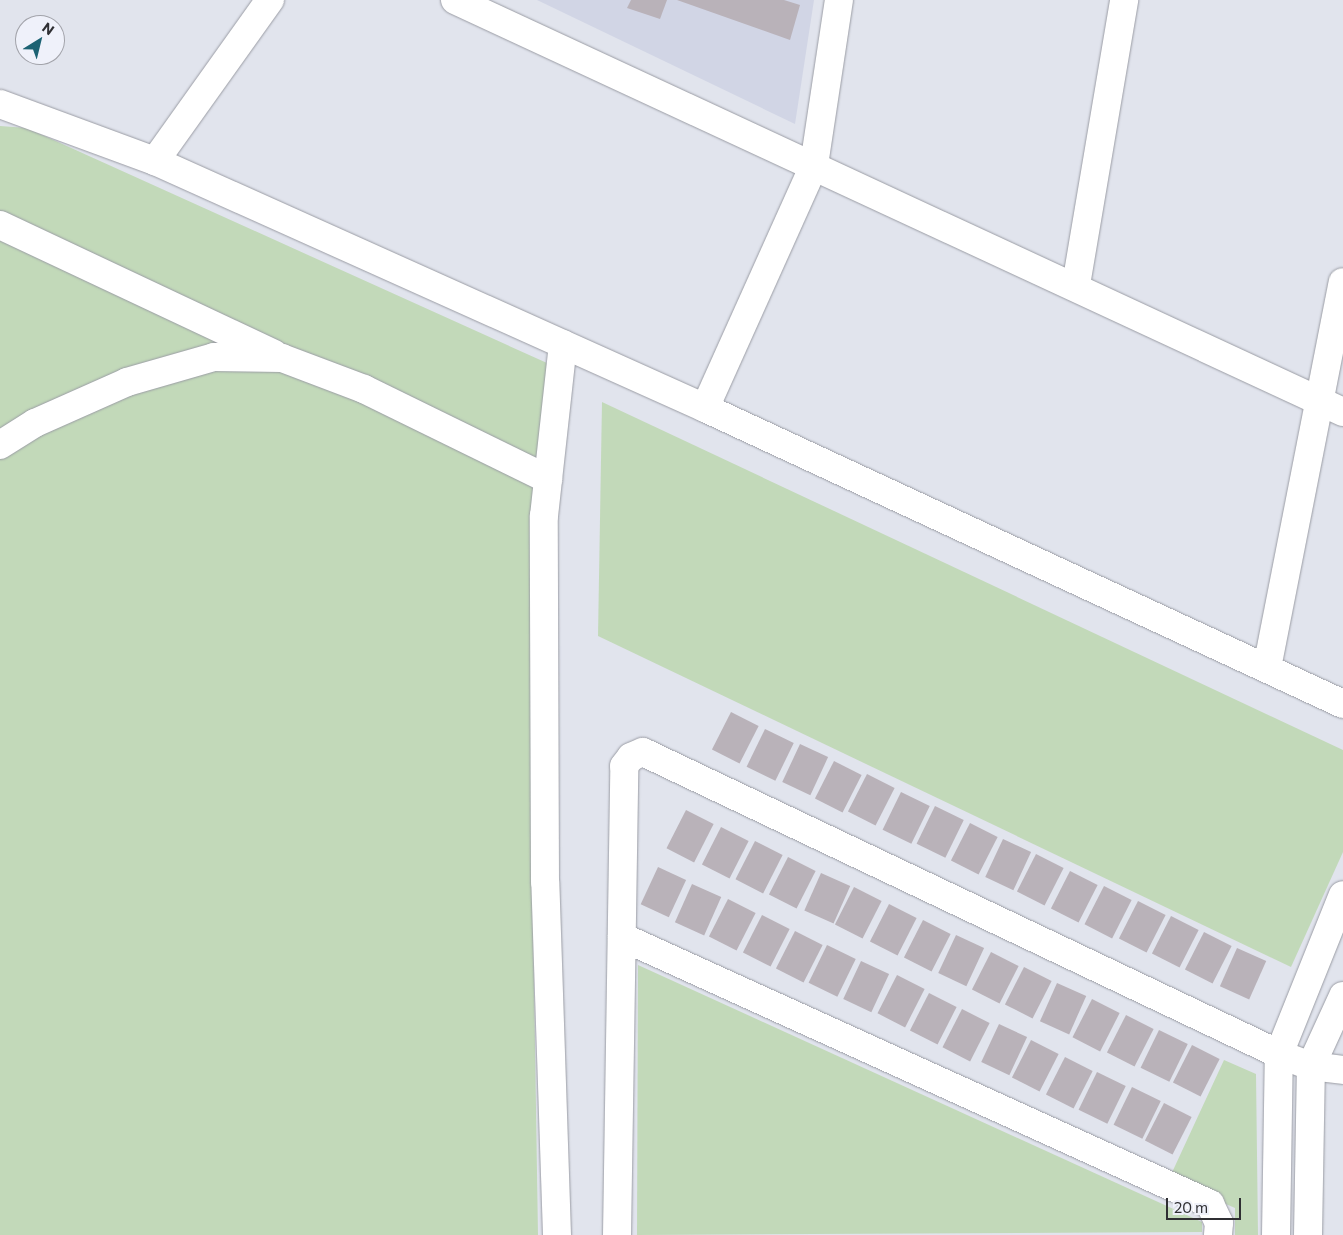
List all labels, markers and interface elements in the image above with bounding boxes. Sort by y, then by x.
north arrow [15,15,65,65]
text: N [39,18,58,38]
scale bar [1168,1188,1243,1220]
text: 20 m [1174,1198,1208,1216]

